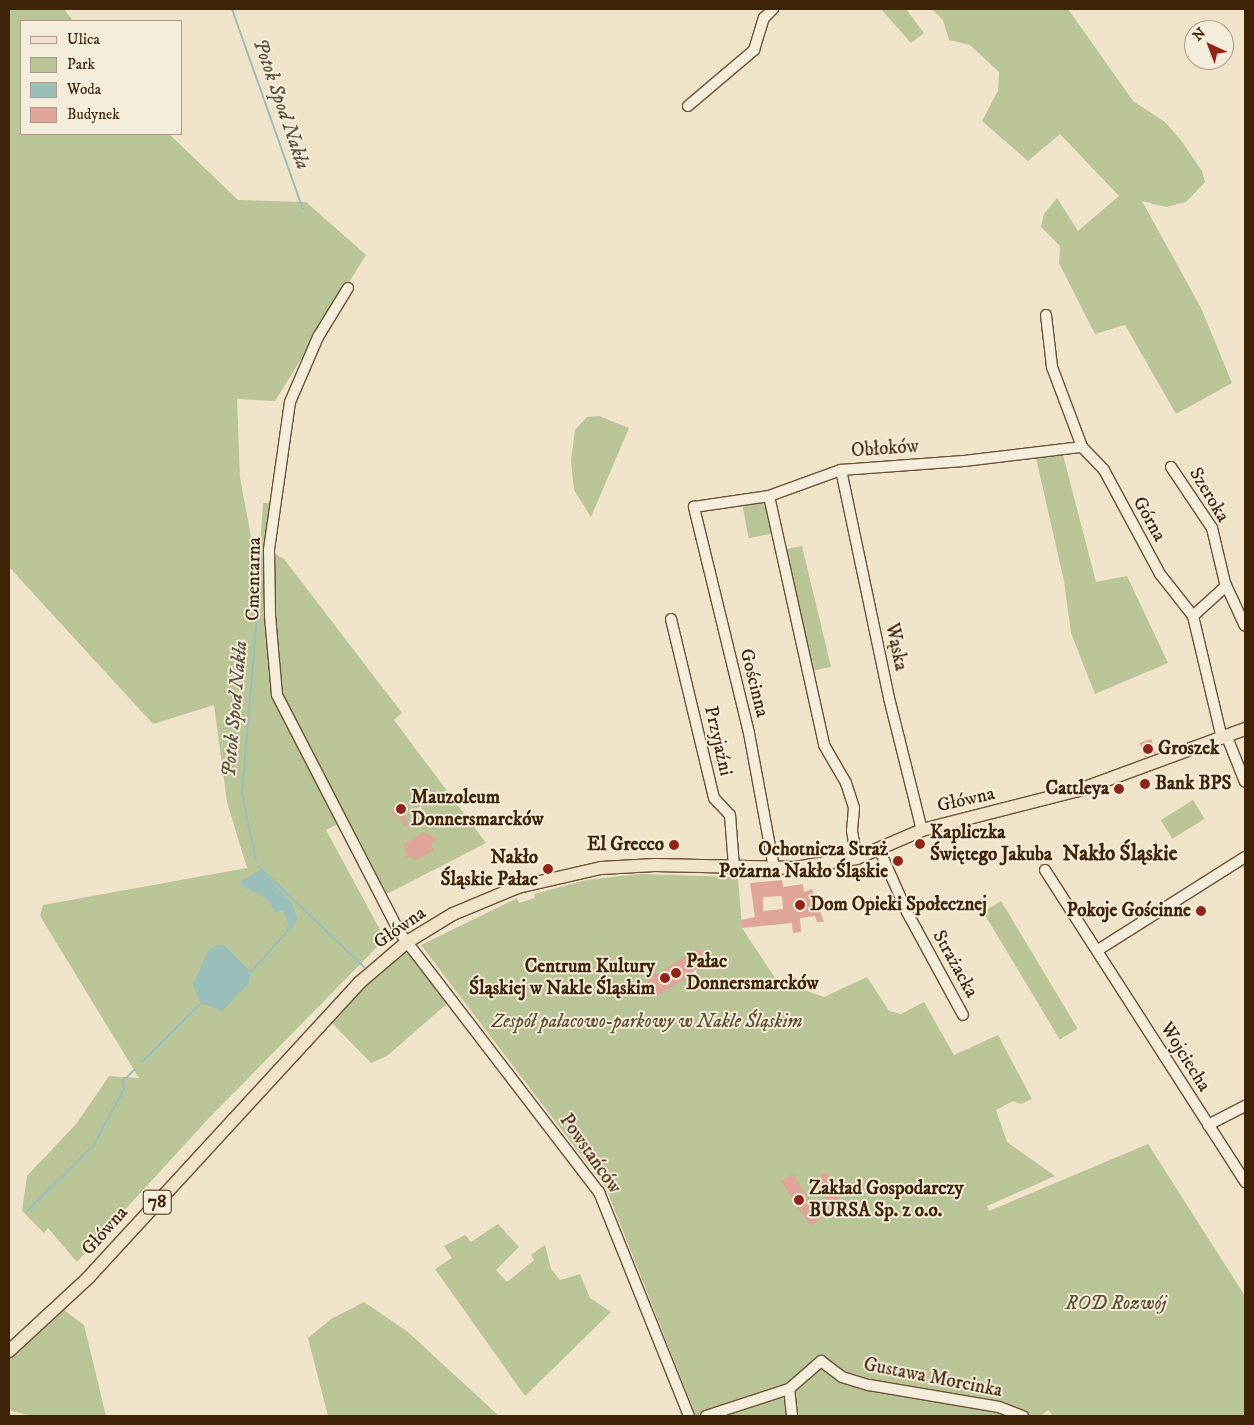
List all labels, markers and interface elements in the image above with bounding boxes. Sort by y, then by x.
legend [20,20,182,135]
north arrow [1184,20,1234,70]
text: N [1189,24,1210,45]
text: Ulica [67,30,100,49]
water label: Potok Spod Nakła [247,35,315,173]
text: Park [67,55,95,74]
text: Woda [67,80,101,99]
text: Budynek [67,105,120,124]
street label: Obłoków [850,435,920,463]
street label: Szeroka [1184,464,1234,526]
street label: Górna [1128,493,1170,545]
street label: Cmentarna [242,537,266,621]
street label: Wąska [880,621,912,673]
water label: Potok Spod Nakła [217,640,253,778]
street label: Gościnna [734,646,774,720]
street label: Przyjaźni [699,704,737,778]
place label: Groszek [1158,738,1219,760]
marker: Groszek [1142,743,1154,755]
place label: Bank BPS [1155,773,1231,795]
place label: Cattleya [1046,778,1109,800]
marker: Bank BPS [1139,778,1151,790]
street label: Główna [935,782,997,818]
marker: Cattleya [1113,783,1125,795]
place label: Mauzoleum Donnersmarcków [411,787,544,831]
marker: Mauzoleum Donnersmarcków [395,803,407,815]
place label: Kapliczka Świętego Jakuba [930,822,1052,866]
place label: El Grecco [587,834,664,856]
marker: Kapliczka Świętego Jakuba [914,838,926,850]
marker: El Grecco [668,839,680,851]
place label: Ochotnicza Straż Pożarna Nakło Śląskie [719,839,888,883]
district label: Nakło Śląskie [1063,841,1177,867]
place label: Nakło Śląskie Pałac [441,847,538,891]
marker: Ochotnicza Straż Pożarna Nakło Śląskie [892,855,904,867]
marker: Nakło Śląskie Pałac [542,863,554,875]
place label: Dom Opieki Społecznej [810,894,987,916]
marker: Dom Opieki Społecznej [794,899,806,911]
place label: Pokoje Gościnne [1067,900,1191,922]
street label: Główna [370,902,430,954]
marker: Pokoje Gościnne [1195,905,1207,917]
street label: Strażacka [927,926,983,1002]
place label: Pałac Donnersmarcków [686,951,819,995]
place label: Centrum Kultury Śląskiej w Nakle Śląskim [469,956,655,1000]
marker: Pałac Donnersmarcków [670,967,682,979]
marker: Centrum Kultury Śląskiej w Nakle Śląskim [659,972,671,984]
park label: Zespół pałacowo-parkowy w Nakle Śląskim [492,1011,802,1033]
street label: Wojciecha [1155,1018,1215,1096]
street label: Powstańców [554,1110,626,1198]
place label: Zakład Gospodarczy BURSA Sp. z o.o. [809,1178,964,1222]
road number: 78 [142,1186,172,1218]
marker: Zakład Gospodarczy BURSA Sp. z o.o. [793,1194,805,1206]
street label: Główna [77,1202,133,1260]
park label: ROD Rozwój [1065,1293,1167,1315]
street label: Gustawa Morcinka [862,1353,1004,1403]

